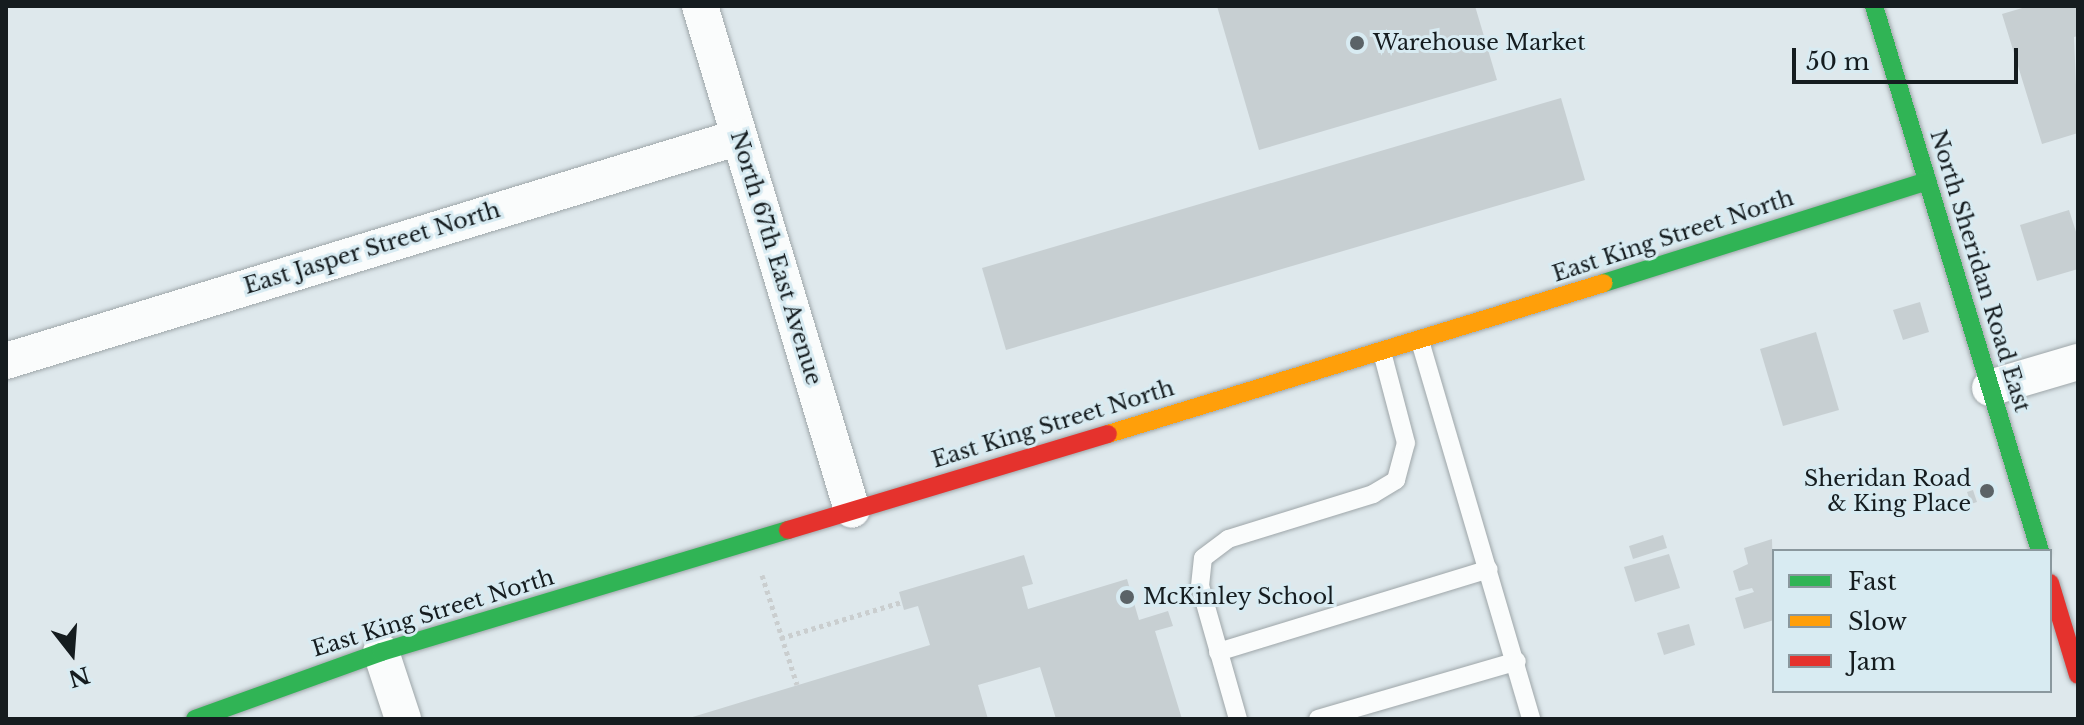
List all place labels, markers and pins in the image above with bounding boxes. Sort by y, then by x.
place label: Warehouse Market [1373,30,1585,56]
marker: Warehouse Market [1348,34,1366,52]
place label: Sheridan Road & King Place [1804,465,1971,516]
marker: Sheridan Road & King Place [1978,482,1996,500]
place label: McKinley School [1143,584,1335,610]
marker: McKinley School [1118,588,1136,606]

